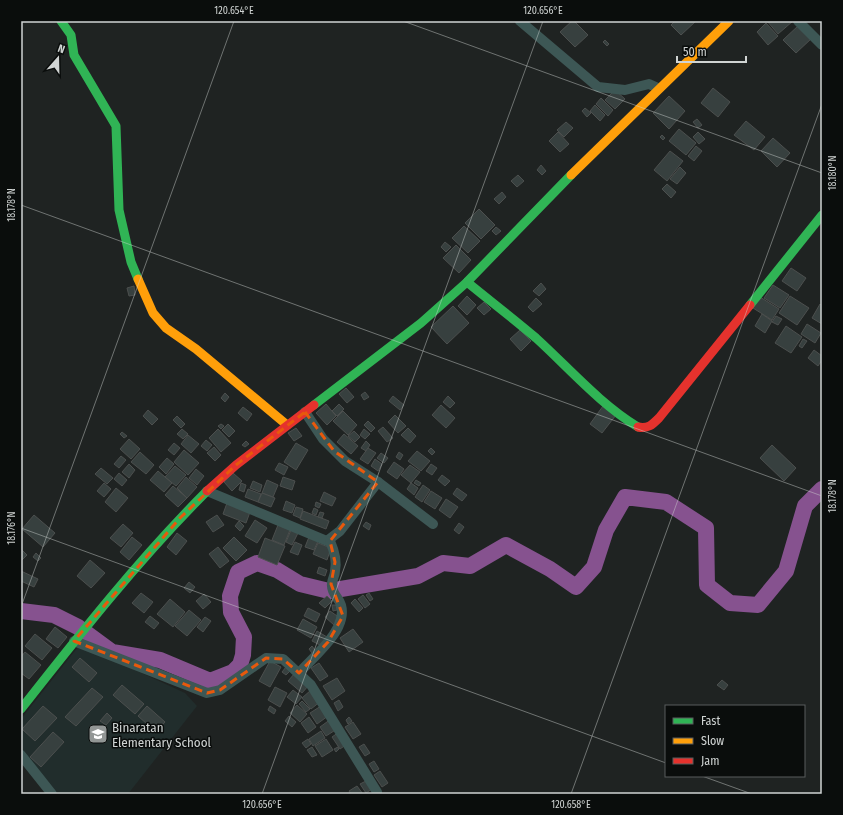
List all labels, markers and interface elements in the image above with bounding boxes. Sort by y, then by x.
text: 120.654°E [214,5,254,17]
text: 120.656°E [523,5,563,17]
north arrow [38,38,78,78]
scale bar [677,38,746,64]
text: N [56,42,67,56]
text: 50 m [683,45,707,59]
text: 18.180°N [827,156,839,190]
text: 18.178°N [6,188,18,222]
text: 18.178°N [827,479,839,513]
text: 18.176°N [6,511,18,545]
legend [665,705,805,777]
text: Fast [701,714,720,728]
place label: Binaratan Elementary School [112,720,212,750]
school or university icon: Binaratan Elementary School [87,723,109,745]
text: Slow [701,734,724,748]
text: Jam [701,754,719,768]
text: 120.656°E [242,799,282,811]
text: 120.658°E [551,799,591,811]

